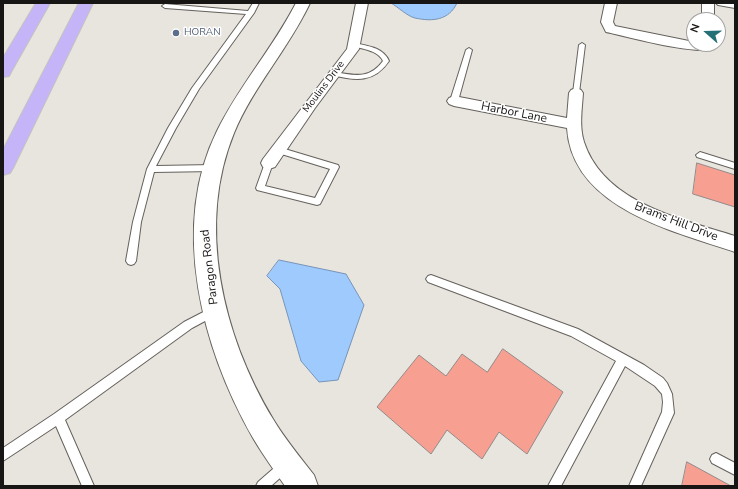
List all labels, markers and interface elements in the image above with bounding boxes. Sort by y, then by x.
north arrow [686,12,726,52]
text: N [687,22,704,35]
place label: HORAN [184,27,221,39]
marker: HORAN [171,28,181,38]
street label: Moulins Drive [301,59,347,115]
street label: Harbor Lane [480,100,548,126]
street label: Brams Hill Drive [632,199,720,245]
street label: Paragon Road [198,229,222,305]

